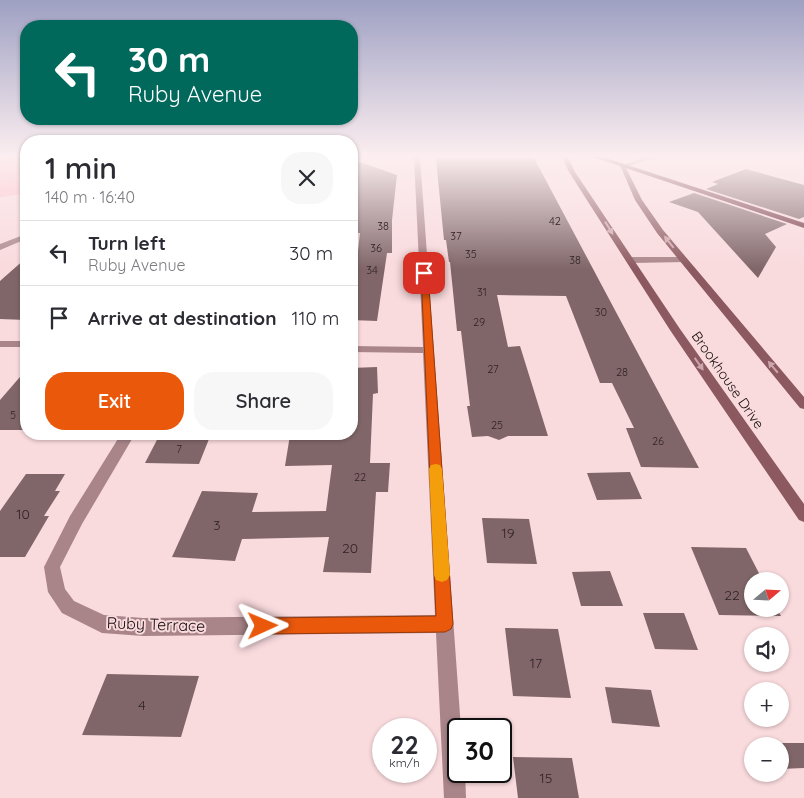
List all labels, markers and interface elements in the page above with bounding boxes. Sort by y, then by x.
text: 30 m [128,37,210,81]
icon: left [45,40,110,105]
text: Ruby Avenue [128,80,262,108]
text: 1 min [45,149,117,187]
button: close [281,152,333,204]
text: 140 m · 16:40 [45,187,135,207]
house number: 42 [549,214,561,228]
house number: 38 [377,219,389,233]
one-way arrow [605,221,614,235]
house number: 37 [450,229,462,243]
text: Turn left [88,231,166,255]
one-way arrow [664,236,675,249]
icon: left [45,239,73,267]
text: 30 m [289,241,333,265]
house number: 36 [370,241,382,255]
house number: 35 [465,247,477,261]
pin [403,252,445,294]
house number: 38 [569,253,581,267]
text: Ruby Avenue [88,255,186,275]
icon: arrive [410,259,438,287]
house number: 34 [366,263,378,277]
house number: 31 [477,285,487,299]
icon: arrive [45,304,73,332]
house number: 30 [595,305,607,319]
text: Arrive at destination [88,306,277,330]
text: 110 m [292,306,339,330]
house number: 29 [473,315,485,329]
street label: Brookhouse Drive [688,328,768,432]
one-way arrow [694,357,704,371]
one-way arrow [768,361,779,373]
house number: 27 [487,362,499,376]
house number: 28 [616,365,628,379]
button: Exit [45,372,184,430]
button: Share [194,372,333,430]
house number: 5 [10,408,16,422]
house number: 25 [491,418,503,432]
house number: 26 [652,434,664,448]
house number: 7 [176,442,182,456]
house number: 22 [354,470,366,484]
house number: 10 [16,505,30,523]
house number: 3 [213,516,221,534]
house number: 19 [502,524,515,542]
house number: 20 [342,539,358,557]
north arrow [744,572,789,618]
map controls [744,572,789,782]
house number: 22 [724,586,740,604]
position arrow [236,599,288,651]
street label: Ruby Terrace [106,612,206,636]
button: sound [744,627,789,672]
house number: 17 [530,654,542,672]
button: + [744,682,789,727]
house number: 4 [138,696,146,714]
speed limit sign: 30 [447,718,512,783]
text: 22 [390,729,419,760]
button: − [744,737,789,782]
text: km/h [389,755,420,770]
house number: 15 [540,769,552,787]

